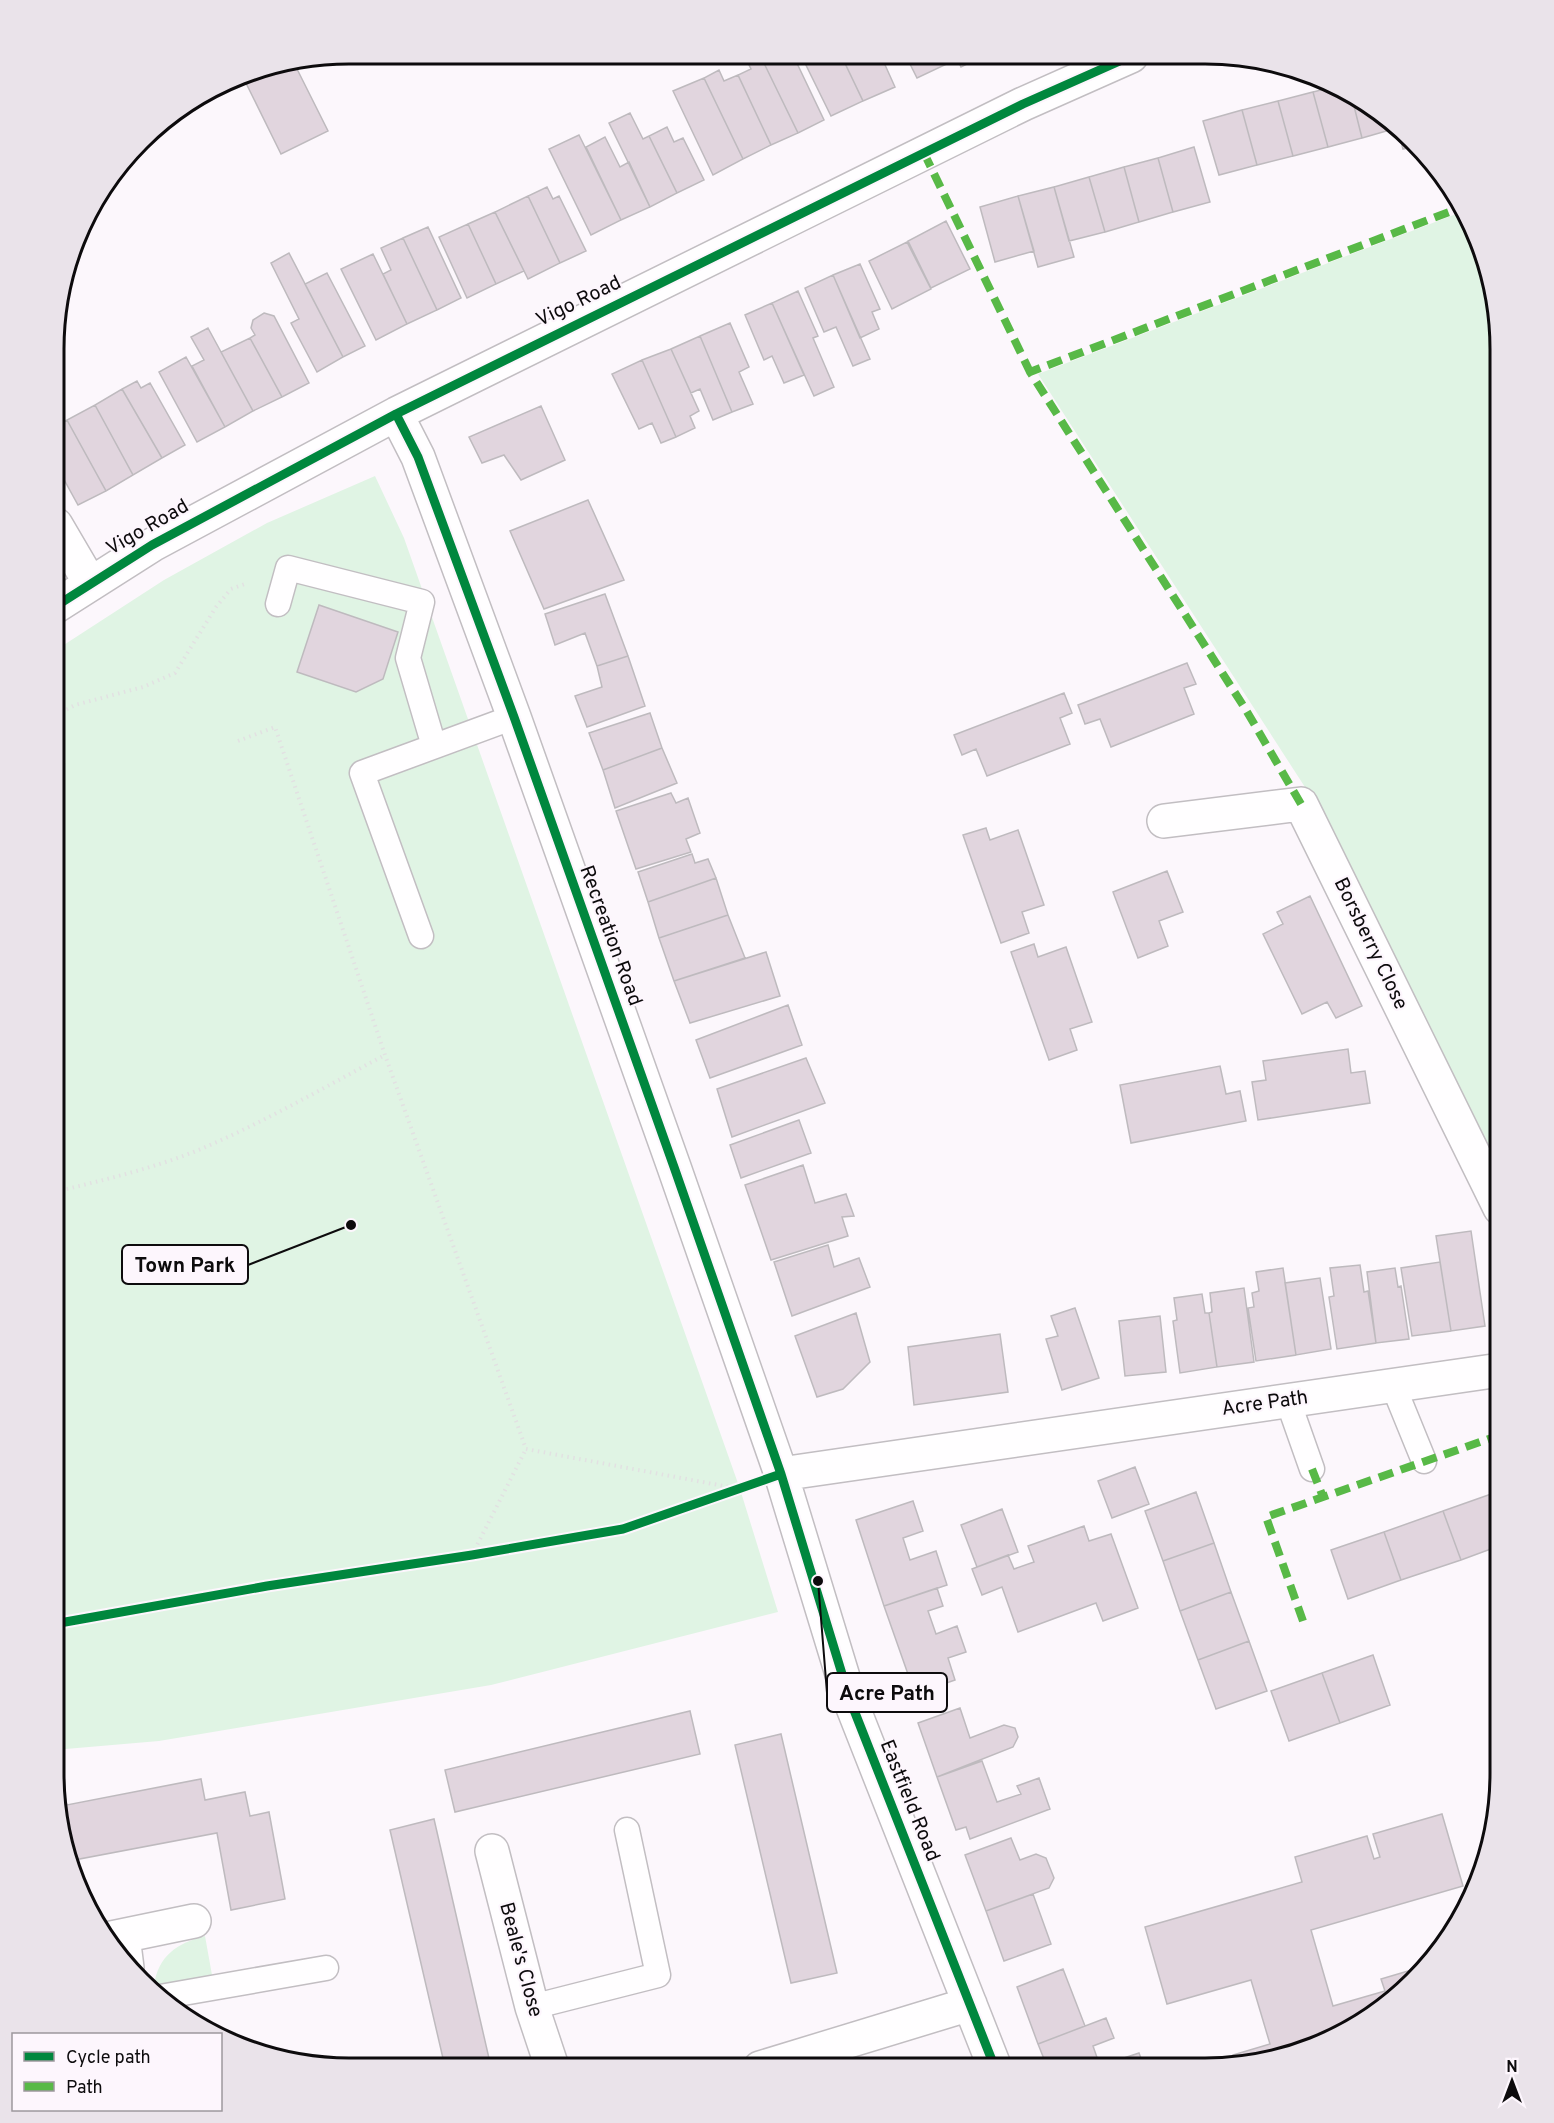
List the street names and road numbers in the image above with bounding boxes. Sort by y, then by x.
street label: Vigo Road [532,270,626,334]
street label: Vigo Road [102,494,194,562]
street label: Recreation Road [573,862,647,1010]
street label: Borsberry Close [1327,874,1413,1014]
street label: Acre Path [1220,1385,1310,1423]
street label: Eastfield Road [873,1736,945,1866]
street label: Beale's Close [492,1900,548,2020]

